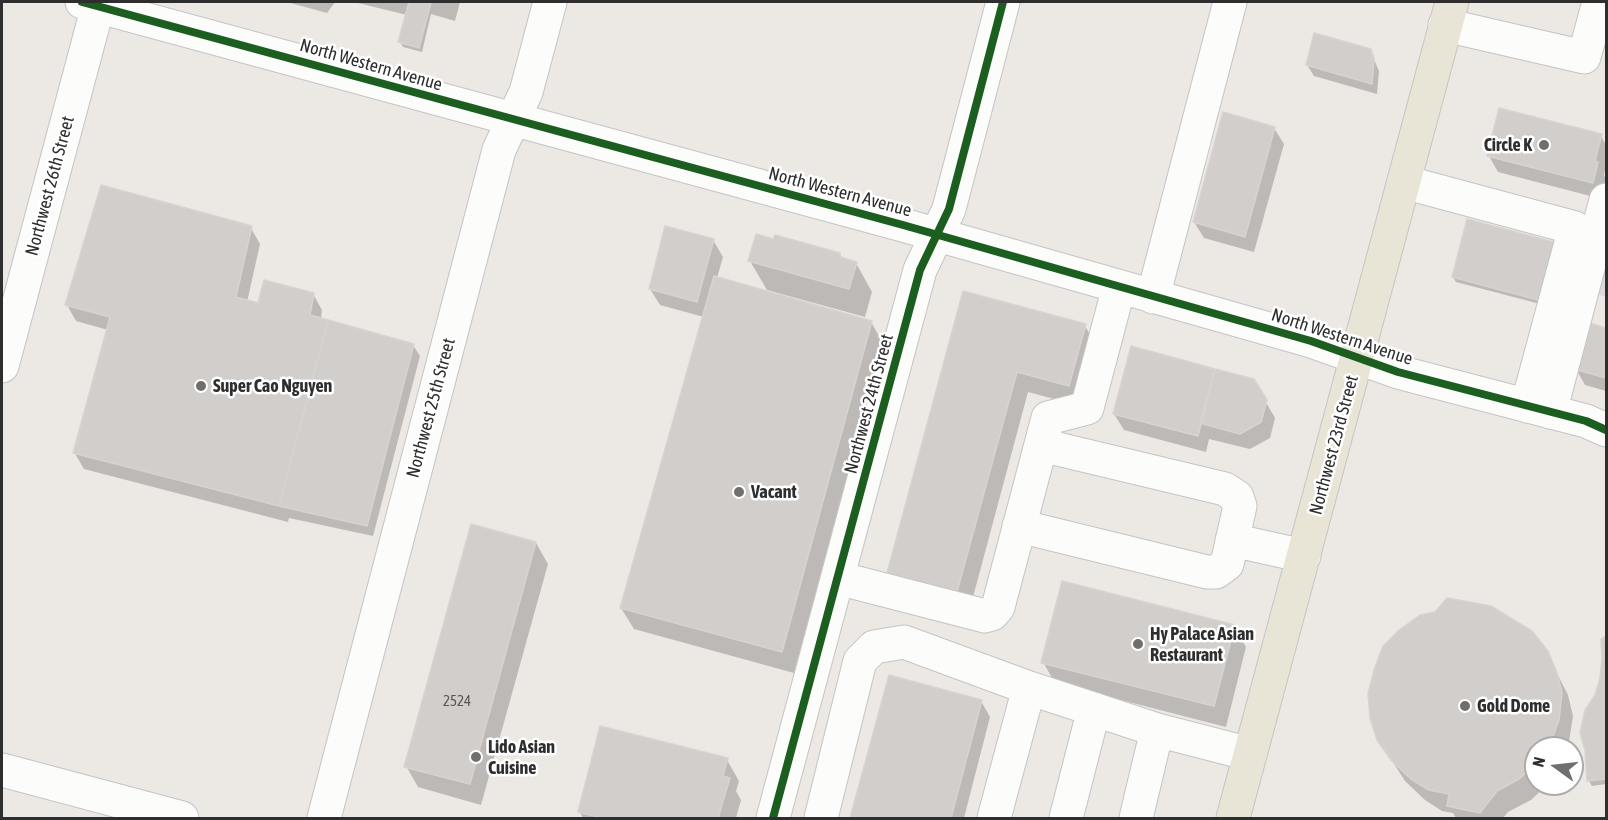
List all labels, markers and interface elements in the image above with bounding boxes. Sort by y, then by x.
street label: North Western Avenue [297,34,445,96]
street label: Northwest 26th Street [21,114,79,258]
place label: Circle K [1484,134,1532,156]
marker: Circle K [1537,138,1551,152]
street label: North Western Avenue [766,163,914,221]
street label: North Western Avenue [1269,304,1415,370]
street label: Northwest 24th Street [840,332,898,476]
street label: Northwest 25th Street [402,336,460,480]
street label: Northwest 23rd Street [1305,373,1363,517]
place label: Super Cao Nguyen [213,375,332,397]
marker: Super Cao Nguyen [194,379,208,393]
place label: Vacant [751,481,797,503]
marker: Vacant [732,485,746,499]
place label: Hy Palace Asian Restaurant [1150,623,1254,666]
marker: Hy Palace Asian Restaurant [1131,637,1145,651]
house number: 2524 [443,692,471,710]
place label: Gold Dome [1477,695,1550,717]
marker: Gold Dome [1458,699,1472,713]
place label: Lido Asian Cuisine [488,736,555,778]
north arrow [1524,736,1584,796]
marker: Lido Asian Cuisine [469,750,483,764]
text: N [1529,755,1548,769]

